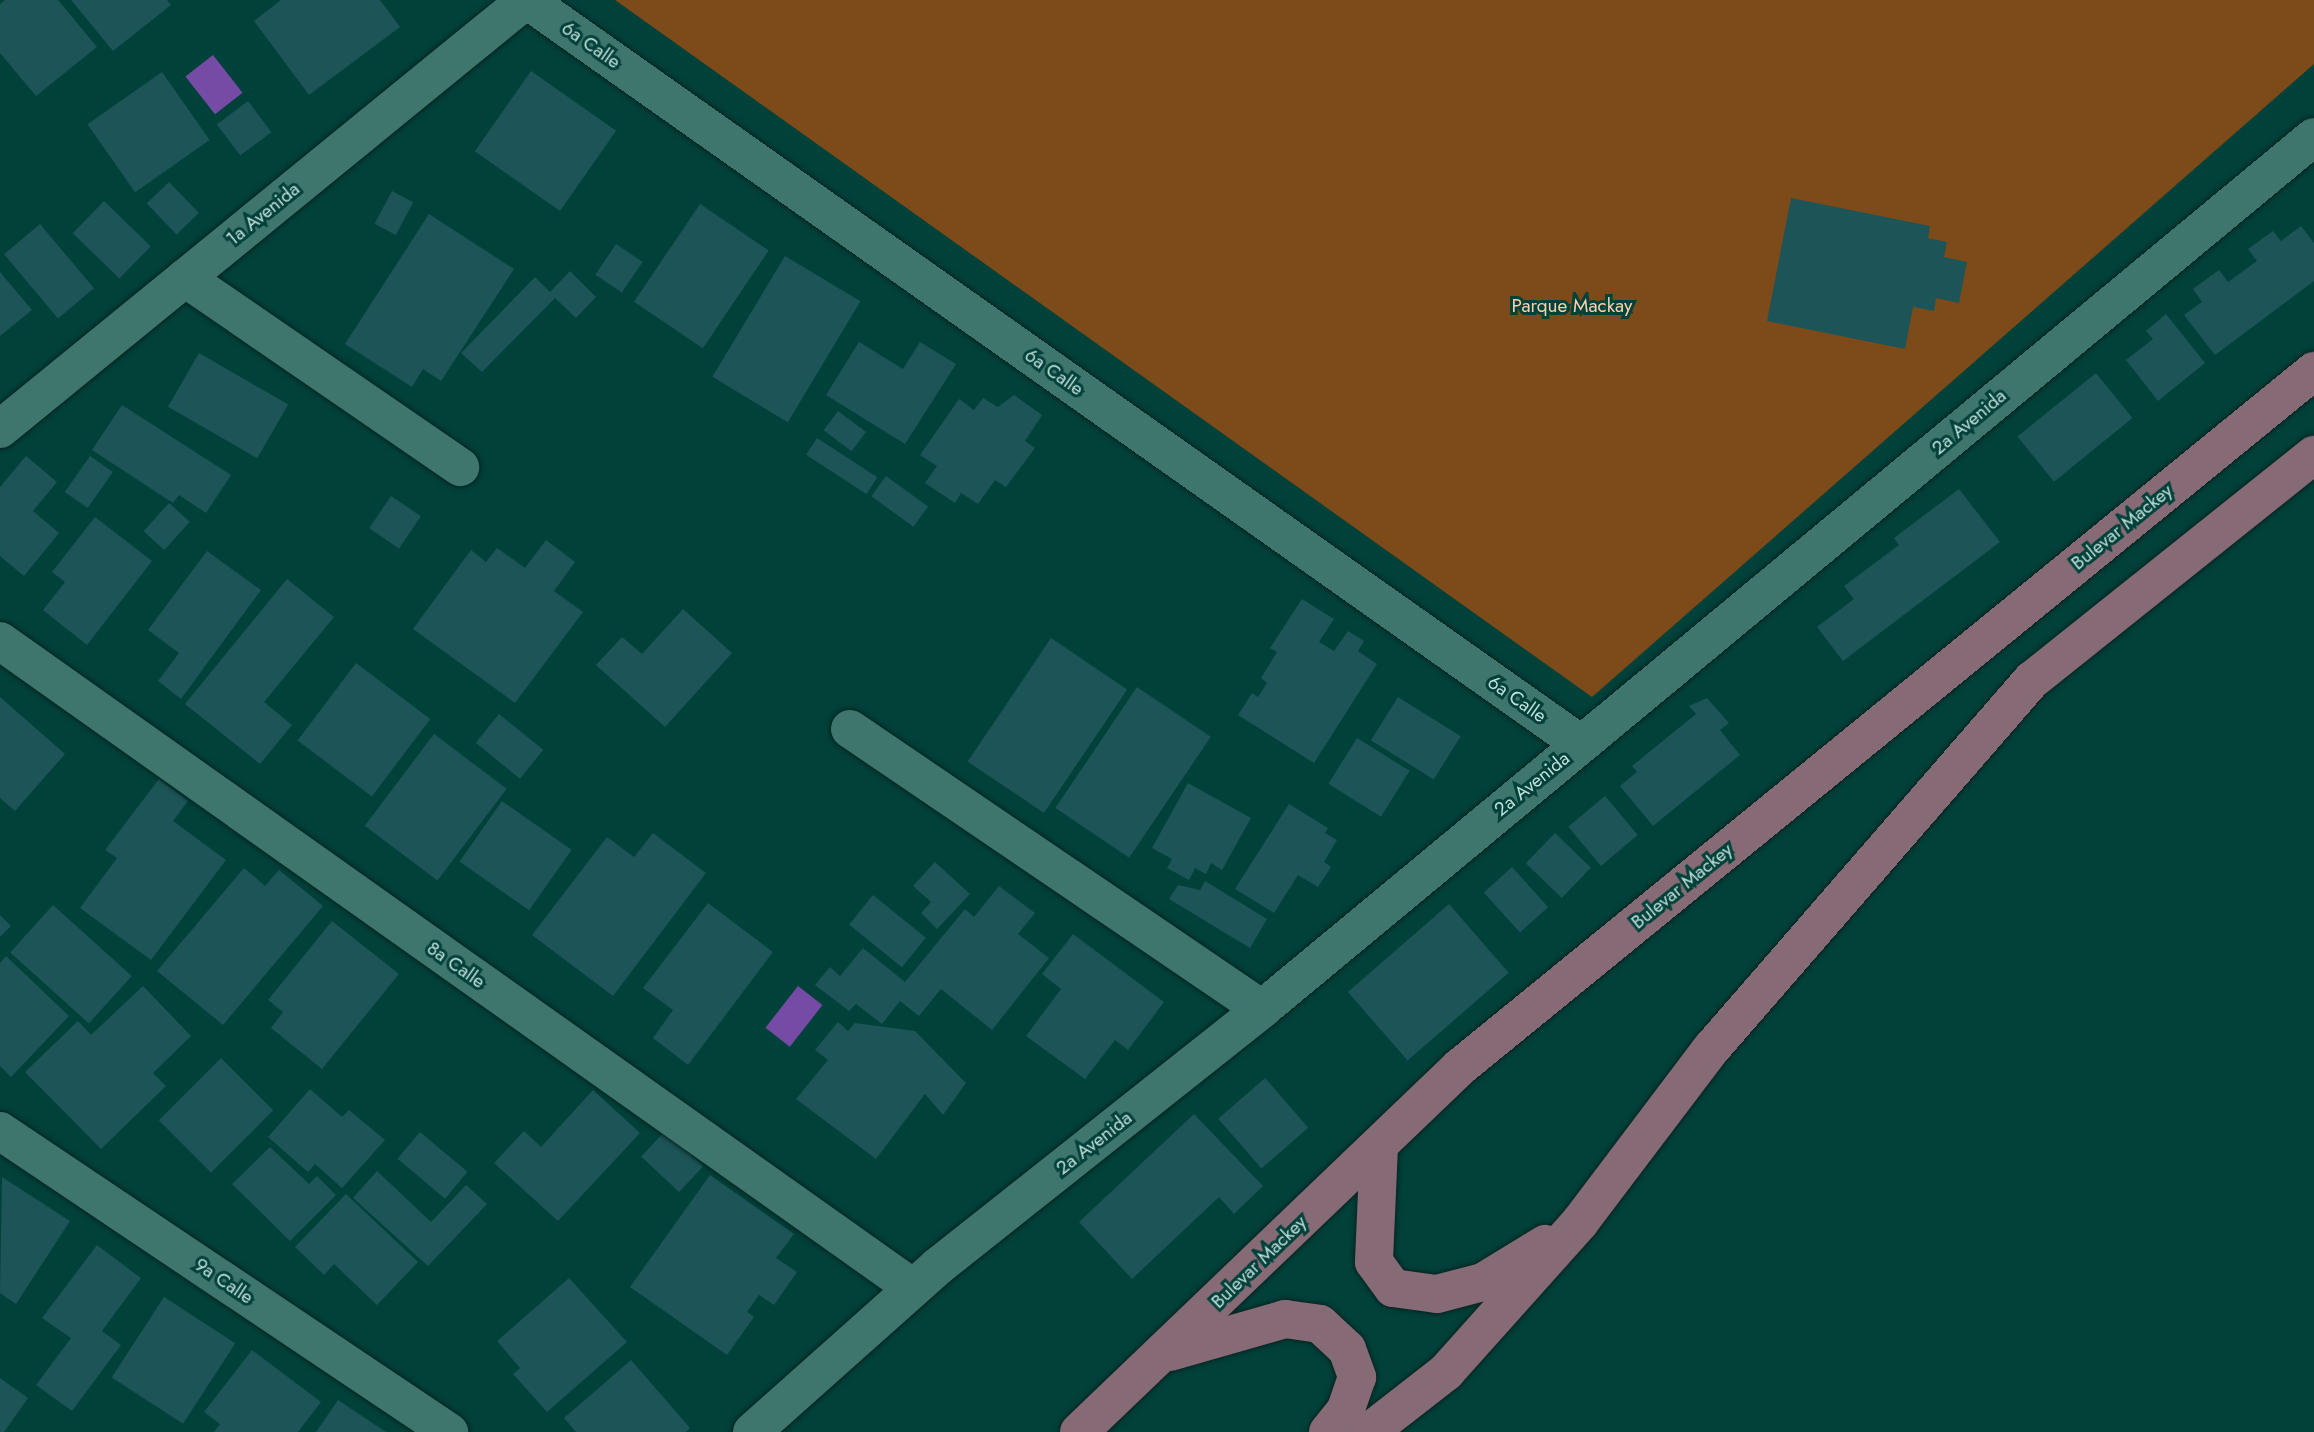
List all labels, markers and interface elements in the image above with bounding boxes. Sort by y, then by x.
street label: 6a Calle [557,17,625,73]
street label: 1a Avenida [222,178,304,250]
park label: Parque Mackay [1512,295,1632,317]
street label: 6a Calle [1020,344,1088,400]
street label: 2a Avenida [1927,384,2011,460]
street label: Bulevar Mackey [2067,479,2177,575]
street label: 6a Calle [1483,671,1551,727]
street label: 2a Avenida [1490,747,1574,821]
street label: Bulevar Mackey [1627,838,1737,934]
street label: 8a Calle [422,937,490,993]
street label: 2a Avenida [1052,1106,1136,1180]
street label: Bulevar Mackey [1207,1211,1311,1313]
street label: 9a Calle [190,1253,258,1309]

